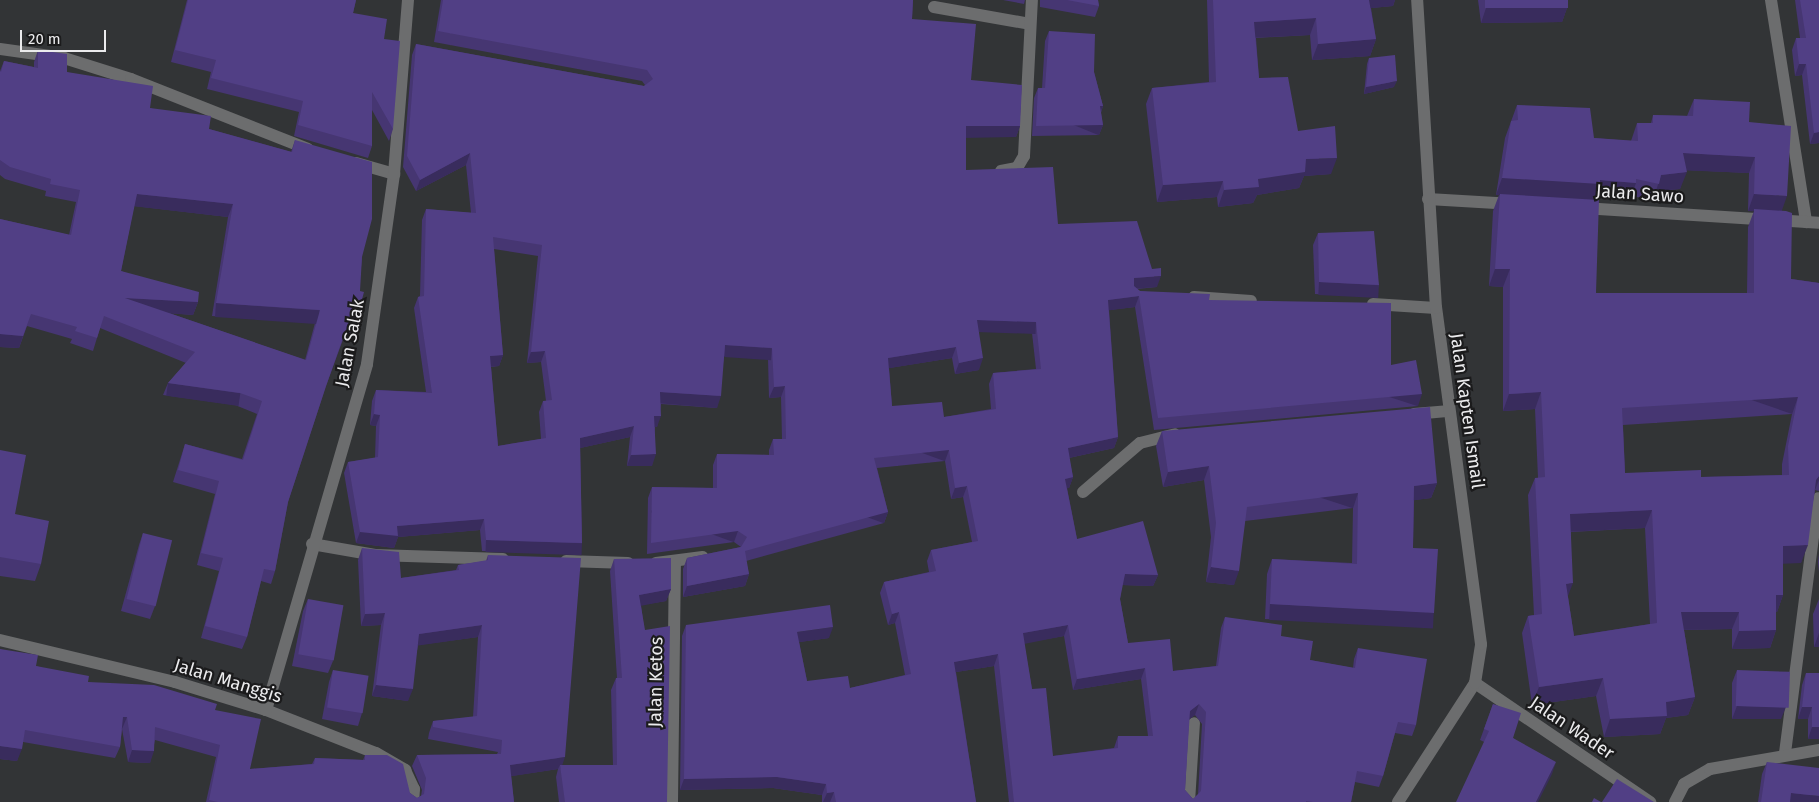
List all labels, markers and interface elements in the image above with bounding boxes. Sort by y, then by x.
scale bar [22,20,109,52]
text: 20 m [28,30,61,48]
street label: Jalan Sawo [1595,180,1685,208]
street label: Jalan Salak [331,297,369,389]
street label: Jalan Kapten Ismail [1445,332,1489,490]
street label: Jalan Ketos [644,636,668,728]
street label: Jalan Manggis [171,654,285,708]
street label: Jalan Wader [1526,692,1618,764]

